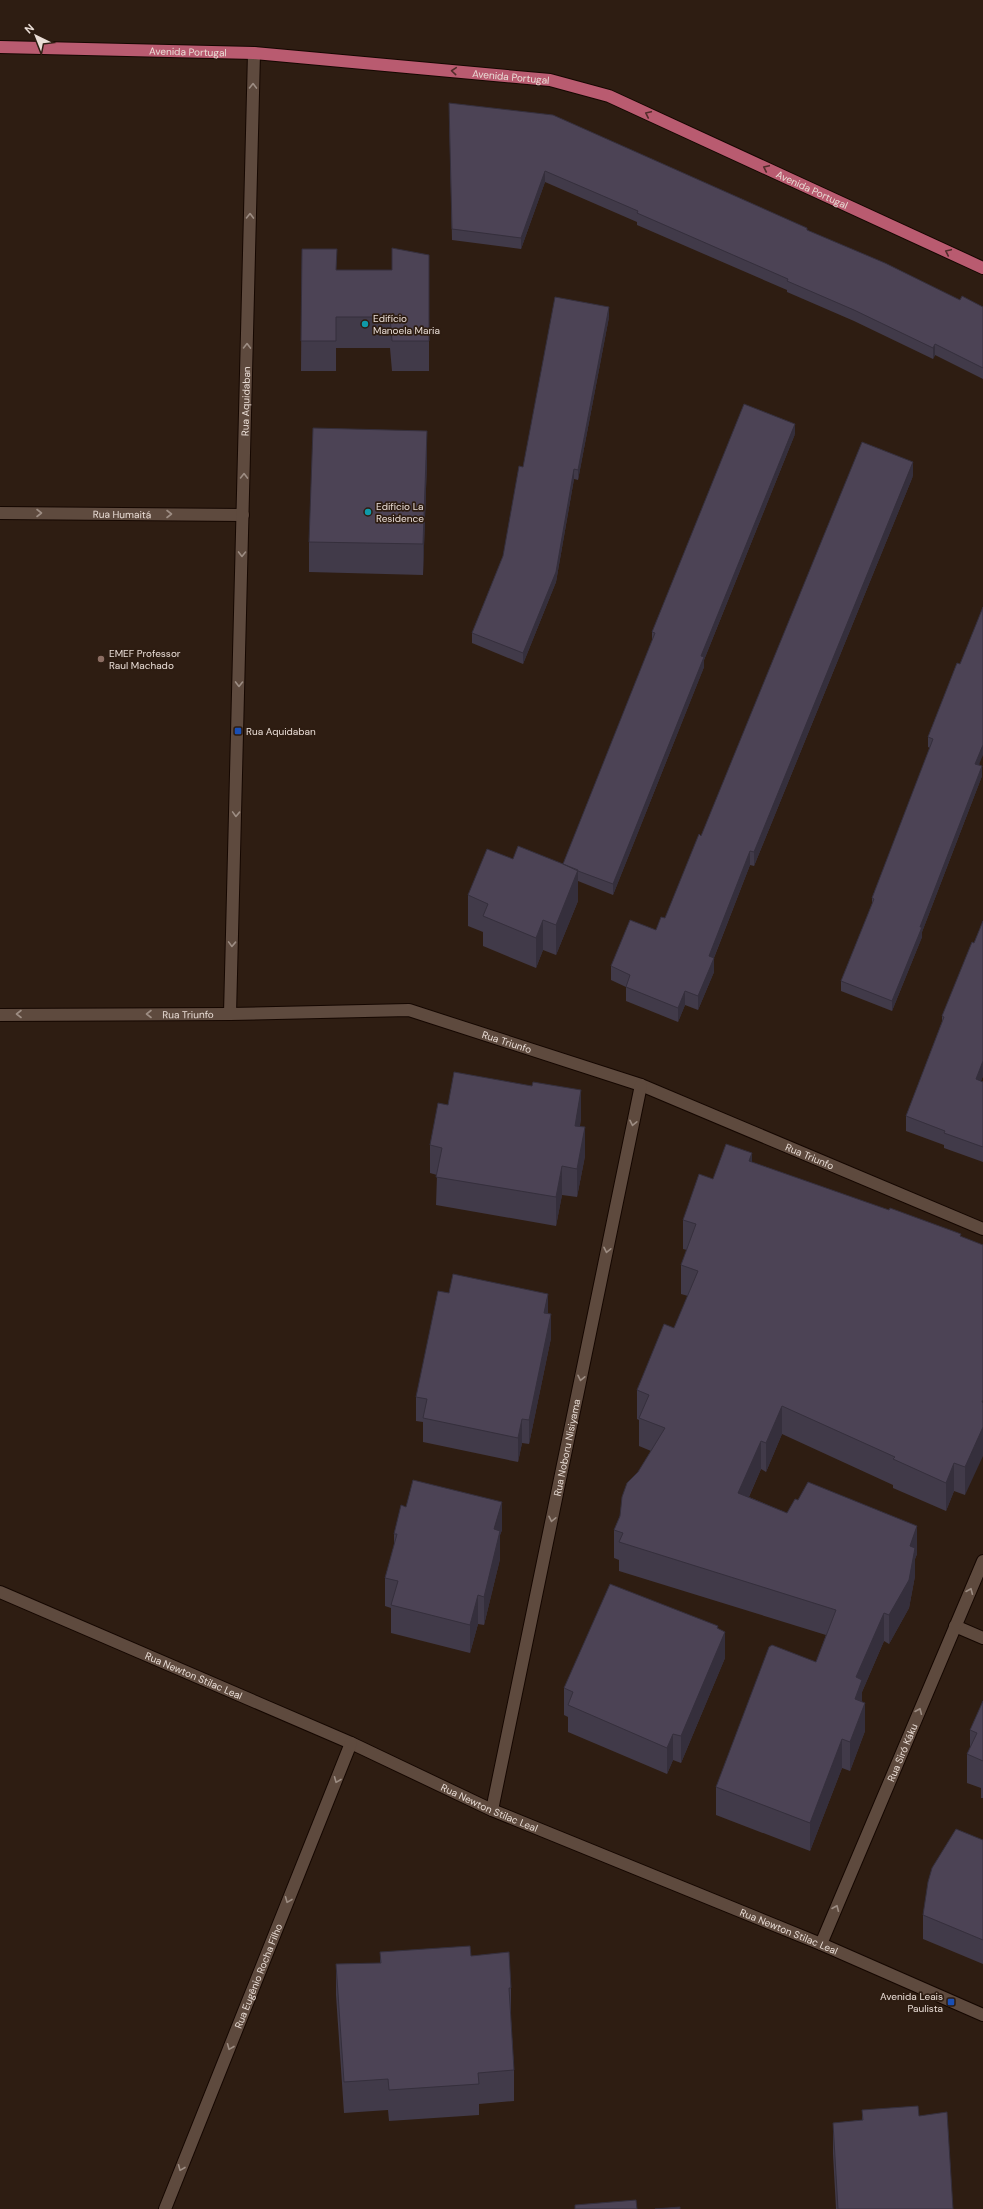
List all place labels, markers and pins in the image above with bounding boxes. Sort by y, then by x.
place label: Edifício Manoela Maria [373,312,440,337]
marker: Edifício Manoela Maria [360,319,370,329]
place label: Edifício La Residence [376,500,424,525]
marker: Edifício La Residence [363,507,373,517]
place label: EMEF Professor Raul Machado [109,647,181,672]
marker: EMEF Professor Raul Machado [96,654,106,664]
place label: Rua Aquidaban [246,725,316,738]
marker: Rua Aquidaban [233,726,243,736]
place label: Avenida Leais Paulista [880,1990,943,2015]
marker: Avenida Leais Paulista [946,1997,956,2007]

